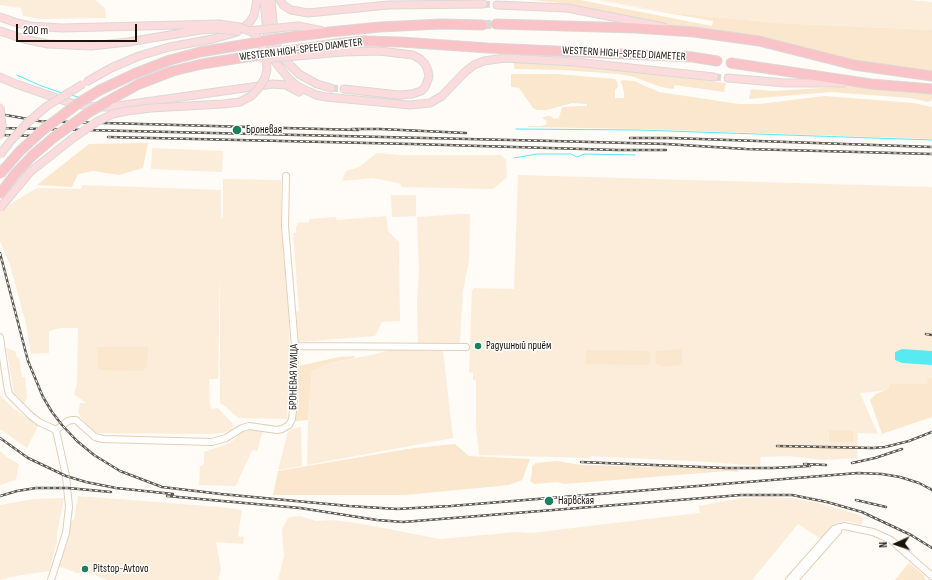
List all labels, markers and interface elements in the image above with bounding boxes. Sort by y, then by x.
scale bar [18,16,139,42]
text: 200 m [23,23,48,38]
street label: WESTERN HIGH-SPEED DIAMETER [239,36,363,64]
street label: WESTERN HIGH-SPEED DIAMETER [562,44,686,64]
place label: Броневая [246,123,282,137]
marker: Броневая [231,124,243,136]
place label: Радушный приём [486,339,551,353]
marker: Радушный приём [473,341,483,351]
street label: БРОНЕВАЯ УЛИЦА [287,344,301,410]
place label: Нарвская [558,494,594,508]
marker: Нарвская [543,495,555,507]
north arrow [876,524,916,564]
text: N [877,541,890,548]
place label: Pitstop-Avtovo [93,562,149,576]
marker: Pitstop-Avtovo [80,564,90,574]

